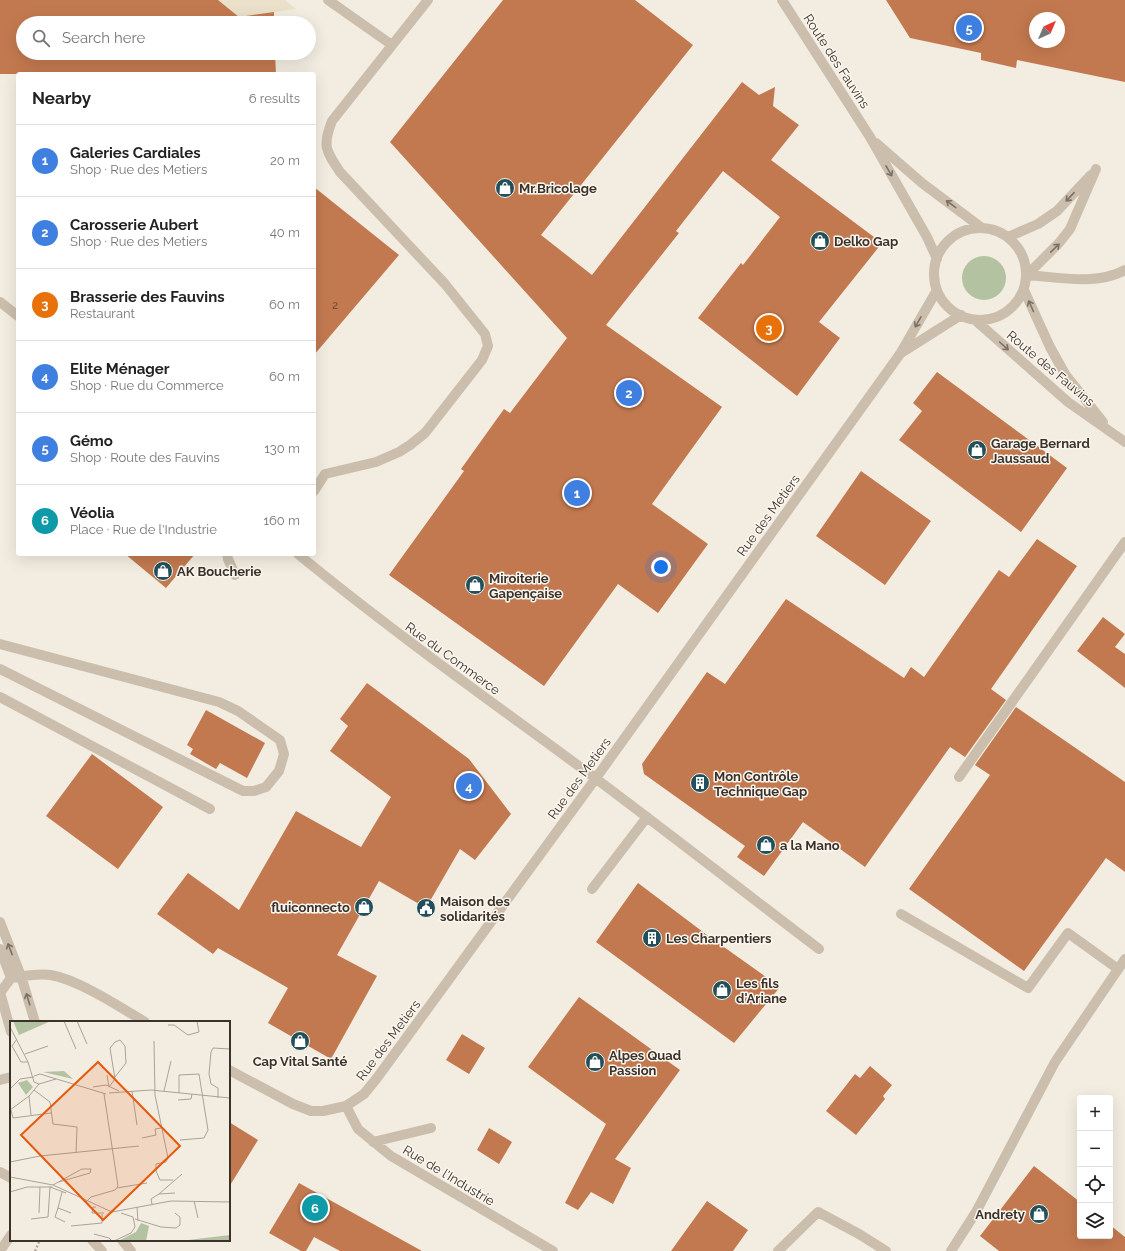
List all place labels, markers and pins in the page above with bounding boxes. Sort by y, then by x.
pin: 5 [956,13,982,43]
shop icon: Mr.Bricolage [494,177,516,199]
place label: Mr.Bricolage [519,181,597,196]
shop icon: Delko Gap [809,230,831,252]
place label: Delko Gap [834,234,898,249]
pin: 3 [756,313,782,343]
pin: 2 [616,378,642,408]
place label: Garage Bernard Jaussaud [991,436,1090,466]
shop icon: Garage Bernard Jaussaud [966,439,988,461]
pin: 1 [564,478,590,508]
shop icon: AK Boucherie [152,560,174,582]
place label: AK Boucherie [177,564,261,579]
place label: Miroiterie Gapençaise [489,571,562,601]
shop icon: Miroiterie Gapençaise [464,574,486,596]
place label: Mon Contrôle Technique Gap [714,769,807,799]
pin: 4 [456,771,482,801]
building icon: Mon Contrôle Technique Gap [689,772,711,794]
shop icon: a la Mano [755,834,777,856]
place label: a la Mano [780,838,840,853]
place label: Maison des solidarités [440,894,510,924]
shop icon: fluiconnecto [353,896,375,918]
public building icon: Maison des solidarités [415,897,437,919]
place label: fluiconnecto [271,900,350,915]
building icon: Les Charpentiers [641,927,663,949]
place label: Les Charpentiers [666,931,772,946]
place label: Les fils d'Ariane [736,976,787,1006]
shop icon: Les fils d'Ariane [711,979,733,1001]
shop icon: Cap Vital Santé [289,1030,311,1052]
place label: Alpes Quad Passion [609,1048,681,1078]
shop icon: Alpes Quad Passion [584,1051,606,1073]
place label: Cap Vital Santé [253,1054,348,1069]
pin: 6 [302,1193,328,1223]
shop icon: Andrety [1028,1203,1050,1225]
place label: Andrety [975,1207,1025,1222]

